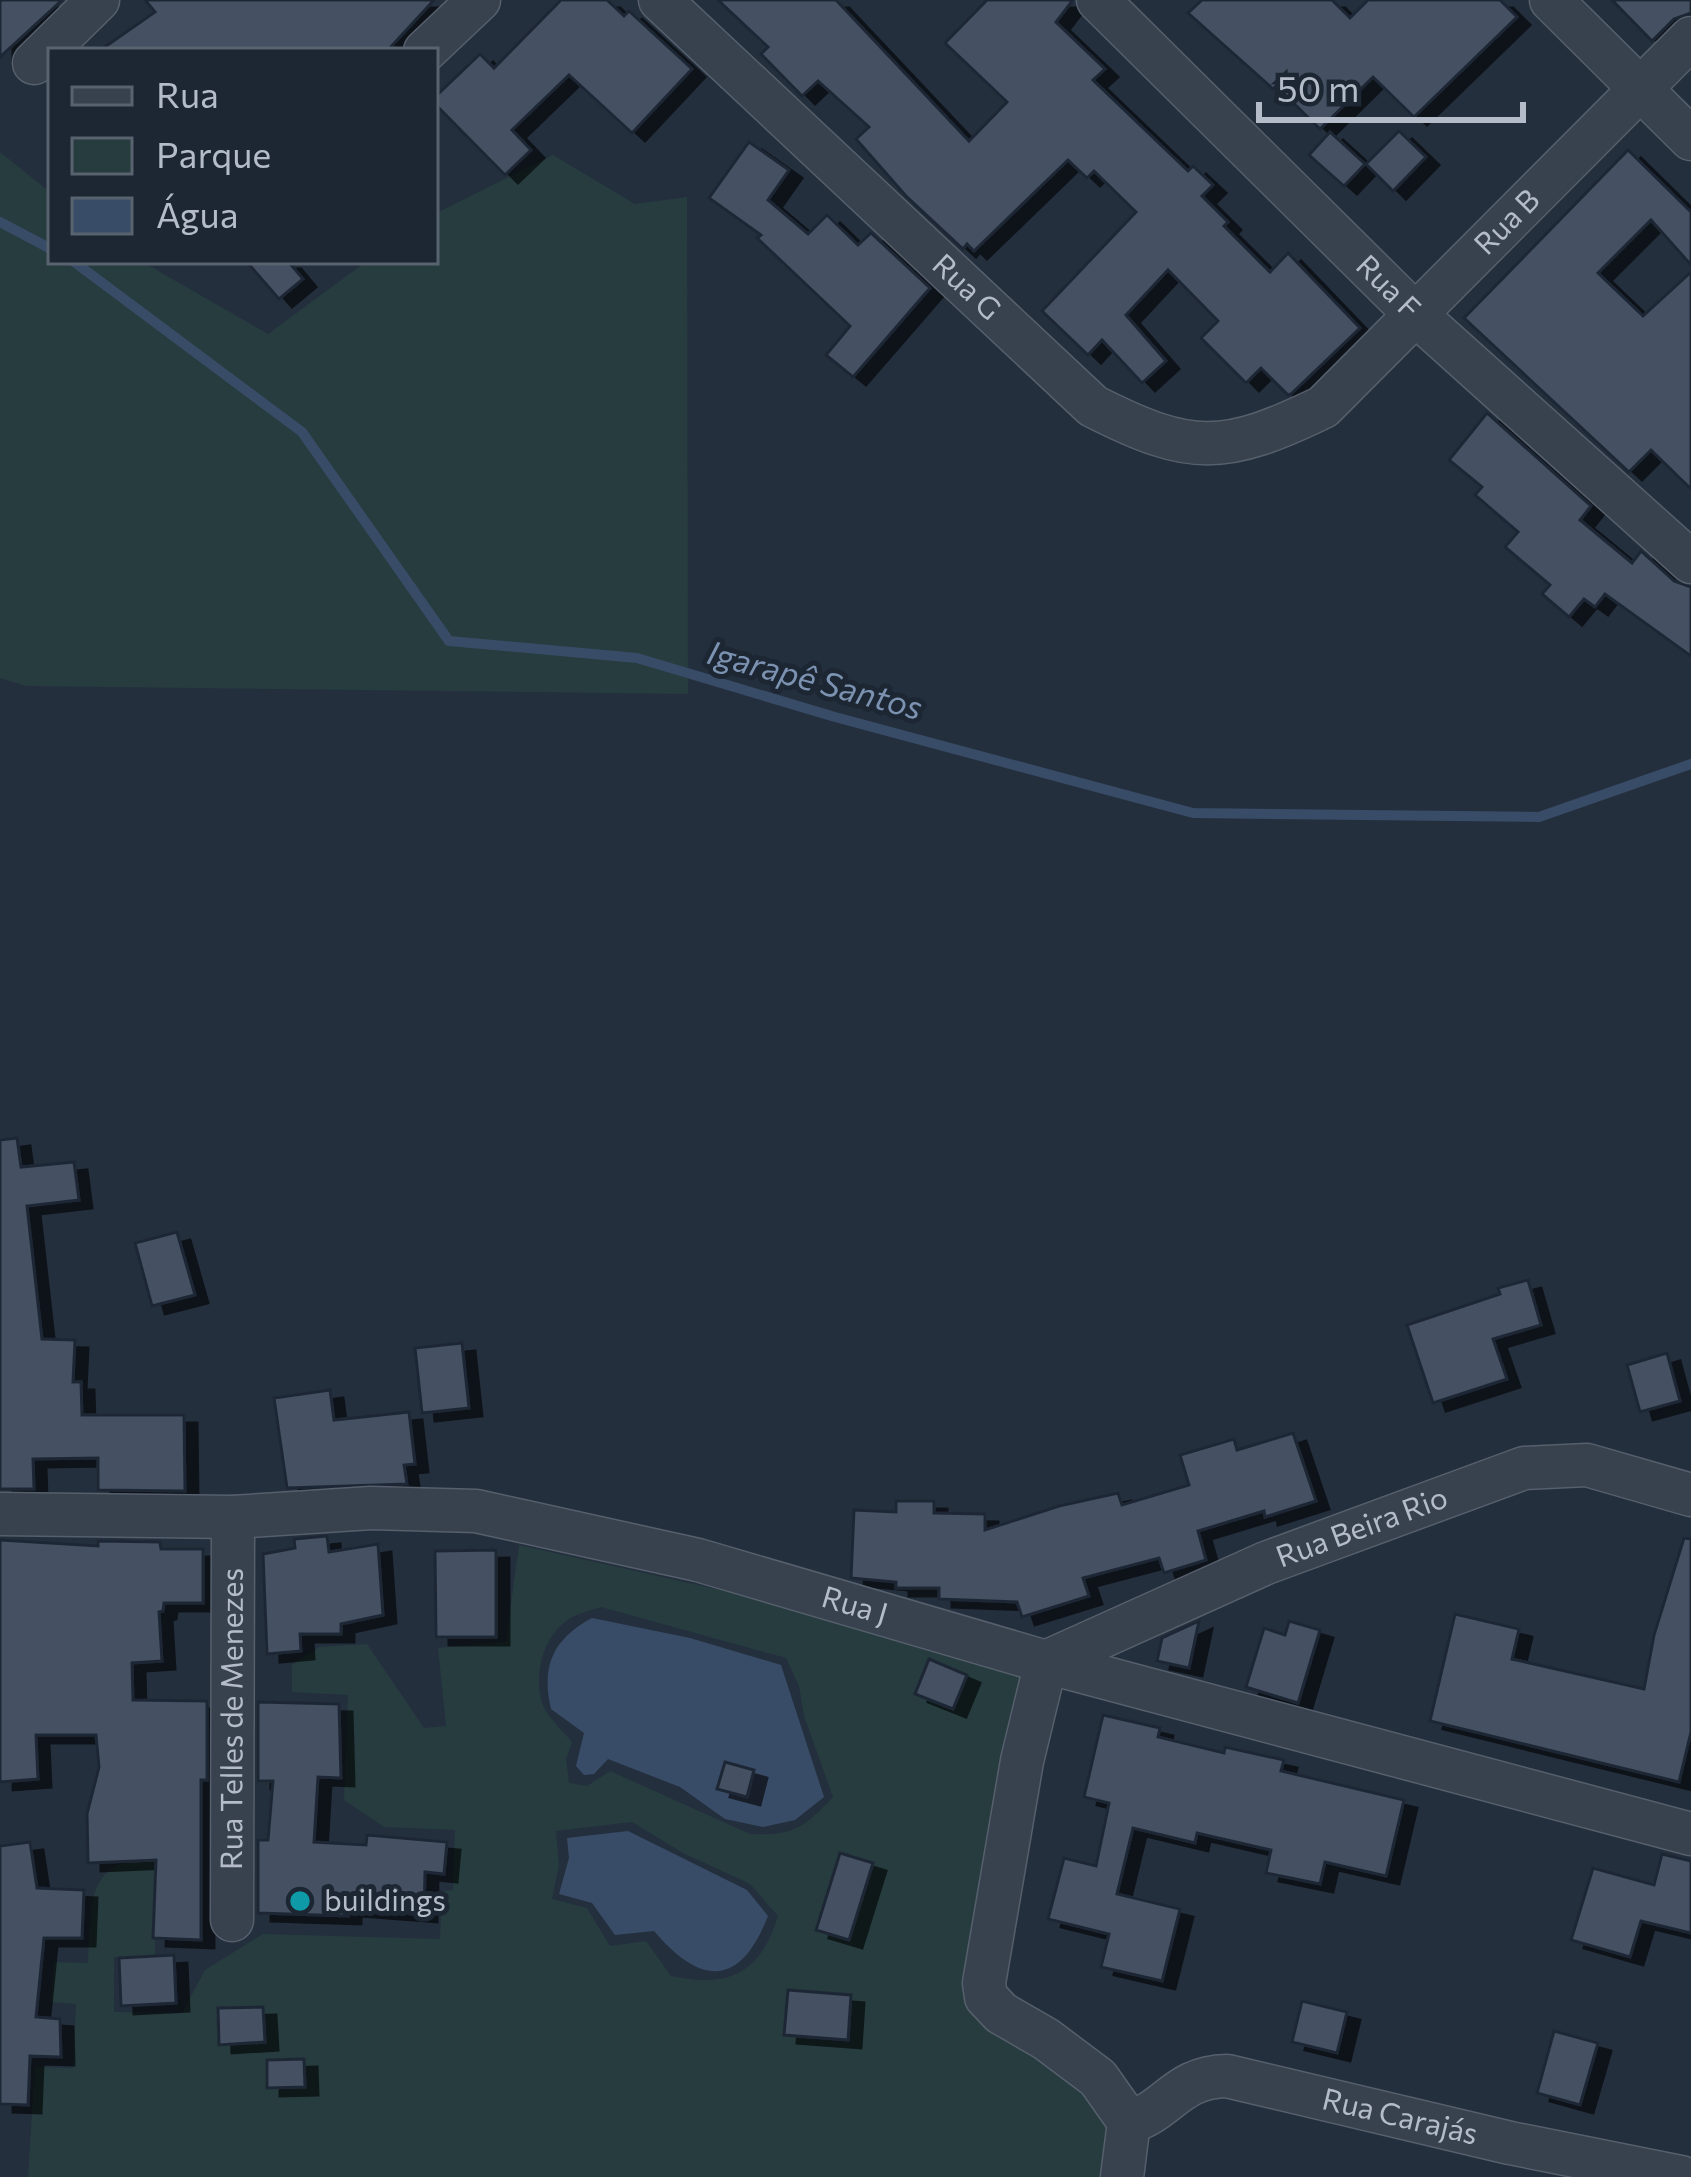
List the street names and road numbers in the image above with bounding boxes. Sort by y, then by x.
street label: Rua B [1465,180,1546,261]
street label: Rua G [926,245,1010,326]
street label: Rua F [1350,246,1429,325]
street label: Rua Beira Rio [1270,1477,1452,1574]
street label: Rua Telles de Menezes [211,1568,249,1870]
street label: Rua J [818,1576,893,1631]
street label: Rua Carajás [1319,2078,1482,2151]

